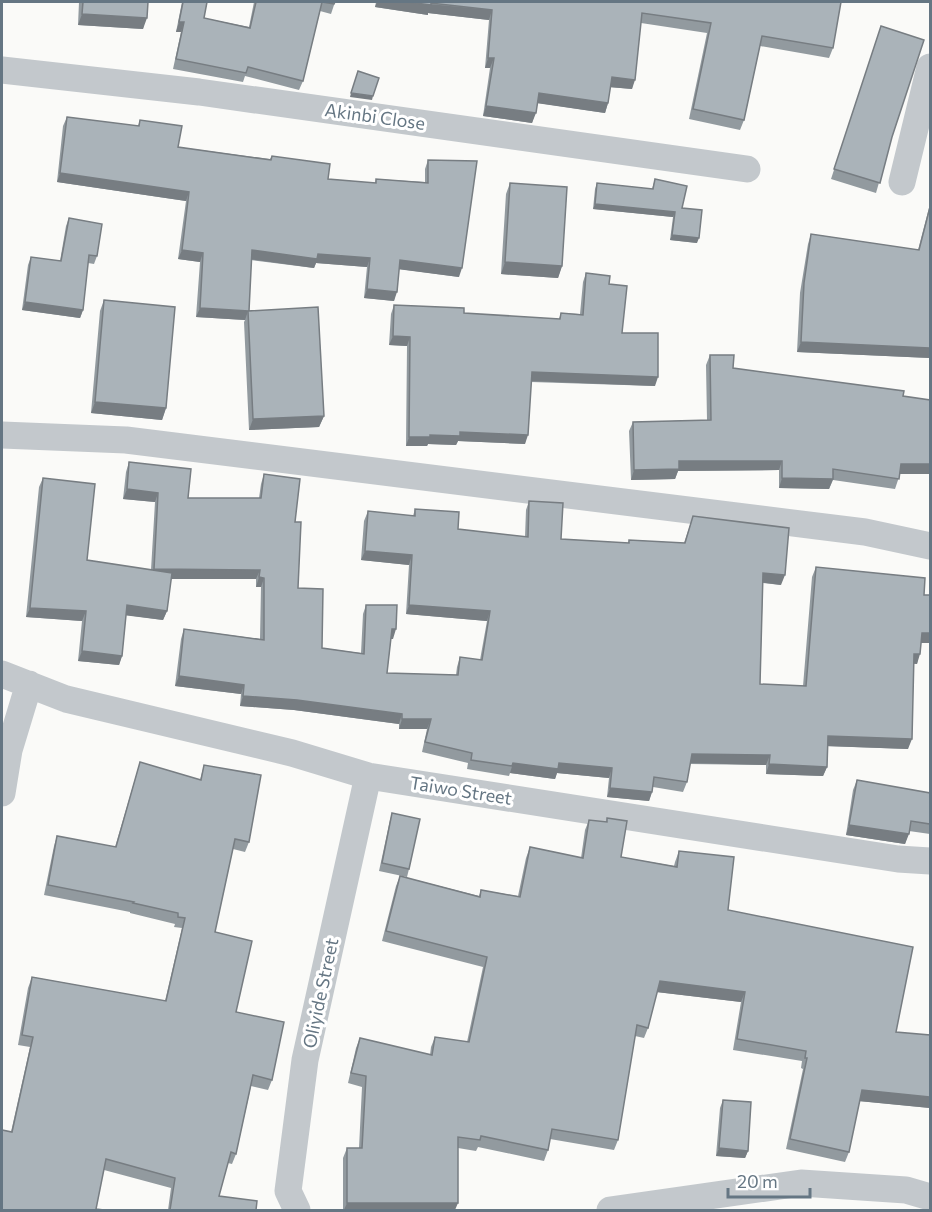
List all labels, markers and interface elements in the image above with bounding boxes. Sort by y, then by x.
street label: Akinbi Close [323,98,427,134]
street label: Taiwo Street [408,771,514,809]
street label: Oliyide Street [298,936,342,1050]
scale bar [728,1161,810,1199]
text: 20 m [737,1170,778,1192]

